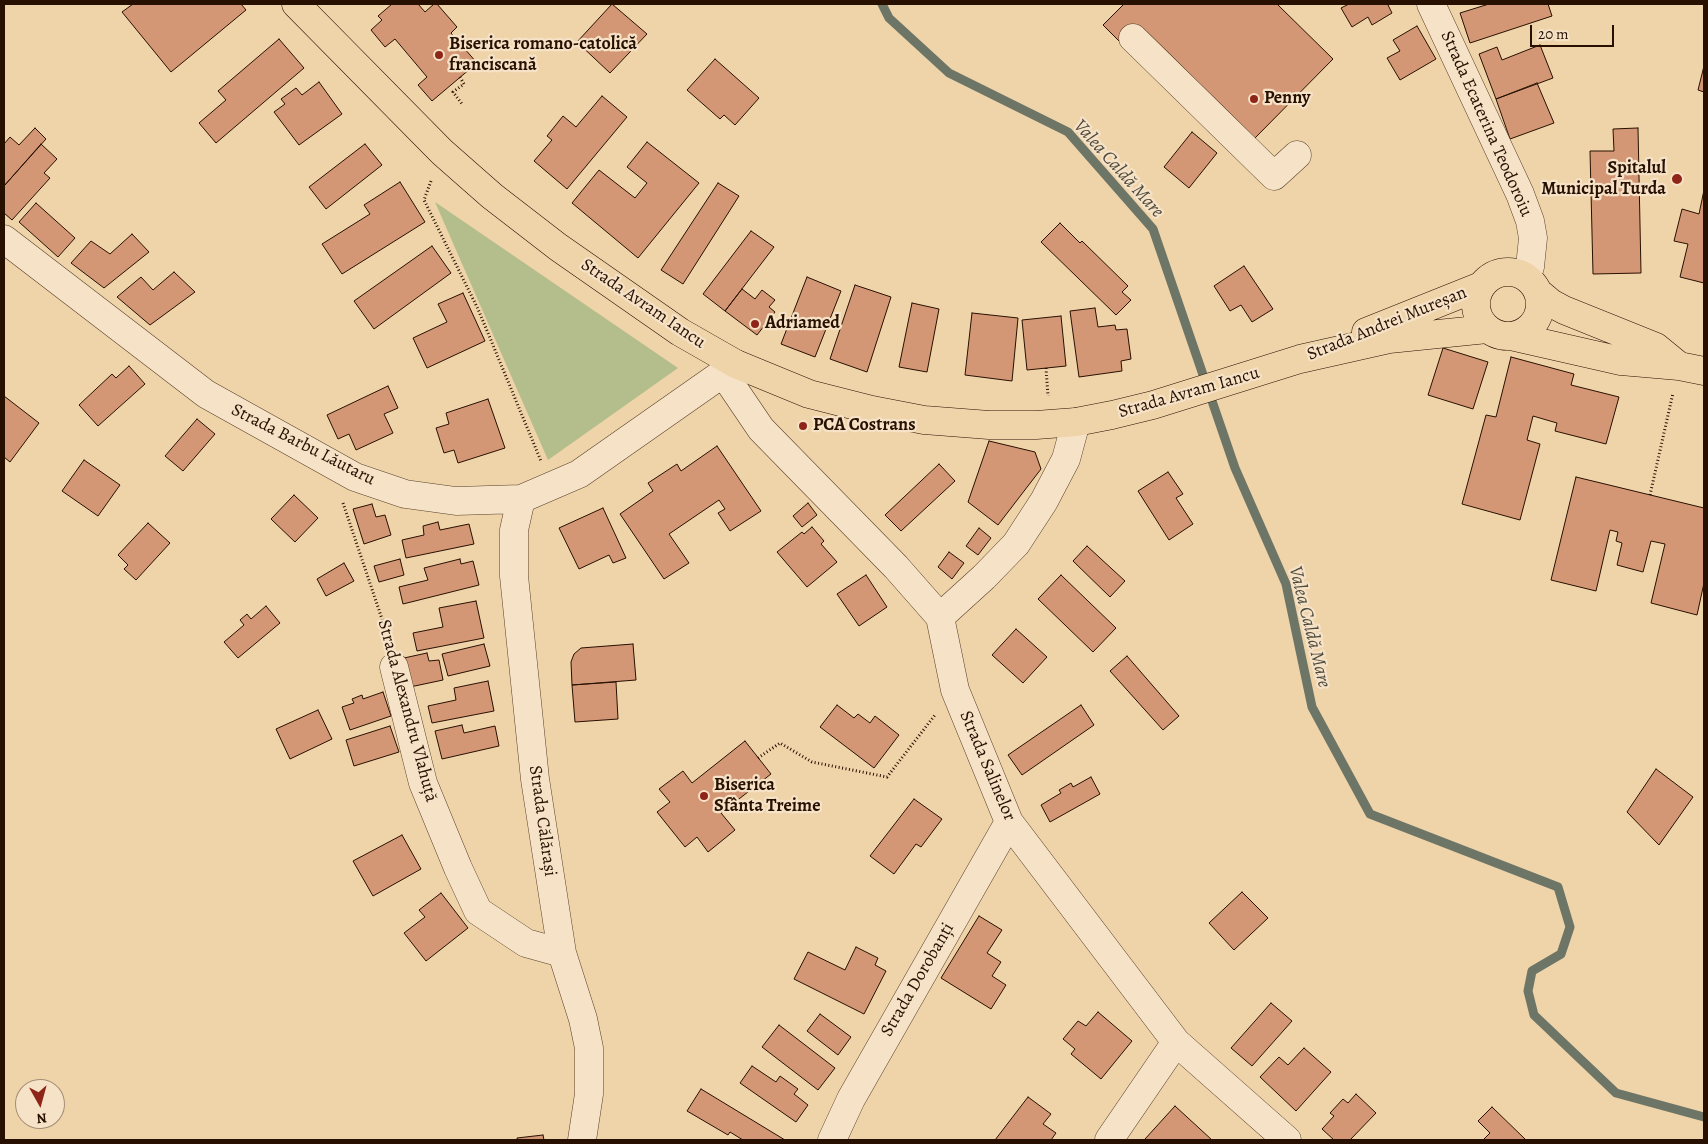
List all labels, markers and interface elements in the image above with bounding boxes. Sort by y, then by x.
scale bar [1533,15,1617,47]
text: 20 m [1538,24,1569,44]
street label: Strada Ecaterina Teodoroiu [1435,28,1537,220]
place label: Biserica romano-catolică franciscană [449,34,637,76]
marker: Biserica romano-catolică franciscană [433,49,445,61]
place label: Penny [1264,88,1310,110]
marker: Penny [1248,93,1260,105]
water label: Valea Caldă Mare [1068,115,1168,223]
place label: Spitalul Municipal Turda [1541,158,1666,200]
marker: Spitalul Municipal Turda [1670,172,1684,186]
street label: Strada Avram Iancu [577,254,709,354]
street label: Strada Andrei Mureșan [1304,282,1470,366]
place label: Adriamed [765,313,840,335]
marker: Adriamed [749,318,761,330]
street label: Strada Avram Iancu [1116,363,1262,423]
street label: Strada Barbu Lăutaru [227,399,379,491]
place label: PCA Costrans [813,415,916,437]
marker: PCA Costrans [797,420,809,432]
water label: Valea Caldă Mare [1283,564,1335,690]
street label: Strada Alexandru Vlahuță [372,617,442,805]
street label: Strada Salinelor [954,708,1020,824]
street label: Strada Călărași [524,764,560,878]
place label: Biserica Sfânta Treime [714,775,820,818]
marker: Biserica Sfânta Treime [698,790,710,802]
street label: Strada Dorobanți [877,919,959,1041]
north arrow [15,1079,65,1129]
text: N [36,1108,48,1128]

